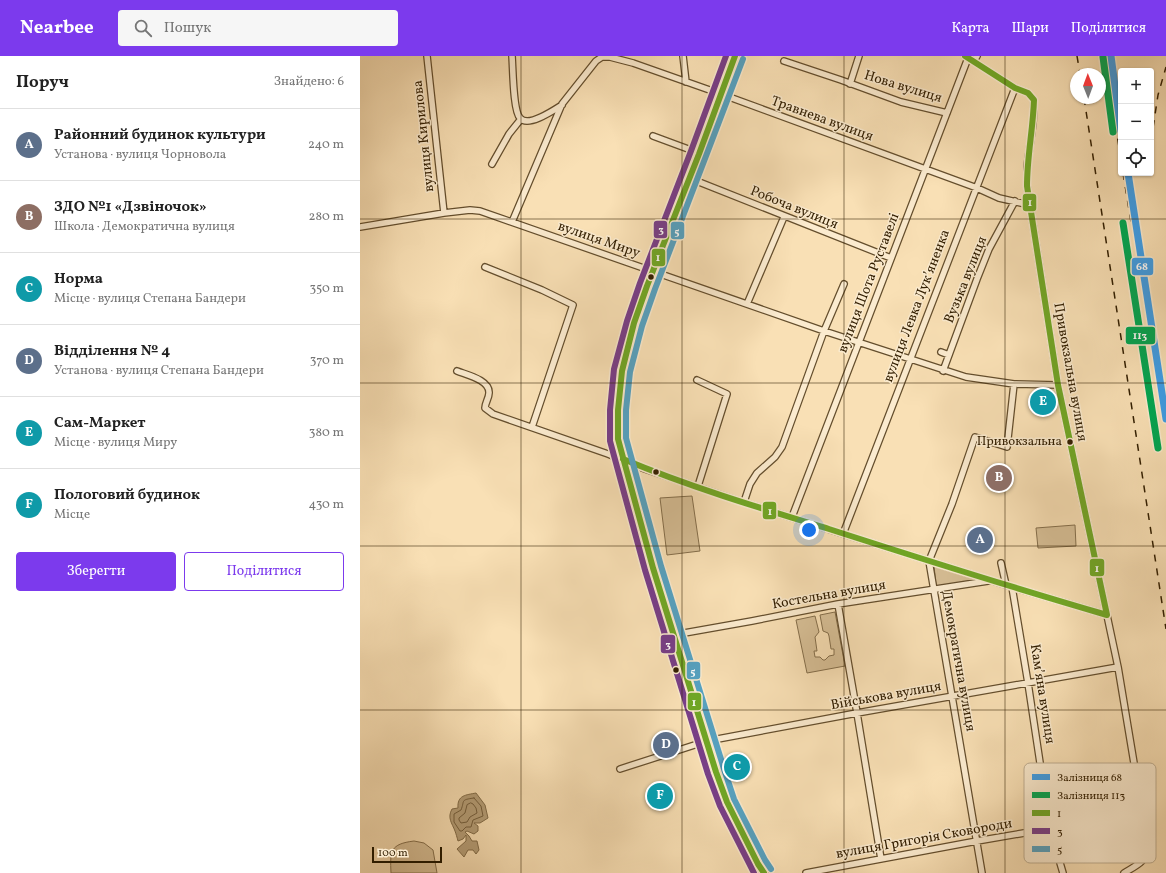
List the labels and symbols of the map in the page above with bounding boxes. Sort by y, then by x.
street label: Нова вулиця [862,66,944,108]
north arrow [1070,68,1106,104]
street label: вулиця Кирилова [409,79,439,193]
street label: Травнева вулиця [768,92,876,146]
street label: Робоча вулиця [747,182,841,234]
line badge: 1 [1022,193,1037,212]
text: 1 [1028,196,1032,211]
street label: вулиця Шота Руставелі [834,210,904,356]
street label: вулиця Миру [555,217,643,263]
line badge: 3 [653,220,668,239]
line badge: 5 [670,221,685,240]
text: 3 [658,223,664,238]
text: 5 [674,225,680,240]
street label: вулиця Левка Лукʼяненка [879,227,955,385]
street label: Вузька вулиця [940,234,992,326]
line badge: 1 [651,248,666,267]
text: 1 [656,251,660,266]
line badge: 68 [1131,257,1154,276]
text: 68 [1136,260,1148,275]
unlabelled marker [646,272,656,282]
street label: Привокзальна вулиця [1048,301,1092,443]
line badge: 113 [1125,326,1156,345]
text: 113 [1133,329,1148,344]
pin: E [1030,387,1056,417]
place label: Привокзальна [977,433,1062,451]
marker: Привокзальна [1065,437,1075,447]
pin: B [986,463,1012,493]
unlabelled marker [651,467,661,477]
line badge: 1 [762,501,777,520]
text: 1 [768,505,772,520]
your location [799,520,819,540]
pin: A [967,525,993,555]
line badge: 1 [1089,558,1105,577]
text: 1 [1095,562,1099,577]
street label: Костельна вулиця [771,576,887,614]
street label: Демократична вулиця [936,589,980,733]
line badge: 3 [660,634,676,654]
text: 3 [665,638,671,653]
street label: Камʼяна вулиця [1025,643,1059,745]
line badge: 5 [686,661,701,680]
unlabelled marker [671,665,681,675]
text: 5 [690,665,696,680]
street label: Військова вулиця [829,677,943,715]
line badge: 1 [687,692,702,711]
text: 1 [692,696,696,711]
pin: D [653,730,679,760]
pin: C [724,752,750,782]
legend [1024,763,1156,863]
text: Залізниця 68 [1057,771,1123,786]
pin: F [647,781,673,811]
text: Залізниця 113 [1057,789,1126,804]
text: 1 [1057,807,1061,822]
street label: вулиця Григорія Сковороди [834,814,1014,864]
text: 3 [1057,825,1063,840]
text: 5 [1057,843,1062,858]
scale bar [372,845,442,864]

